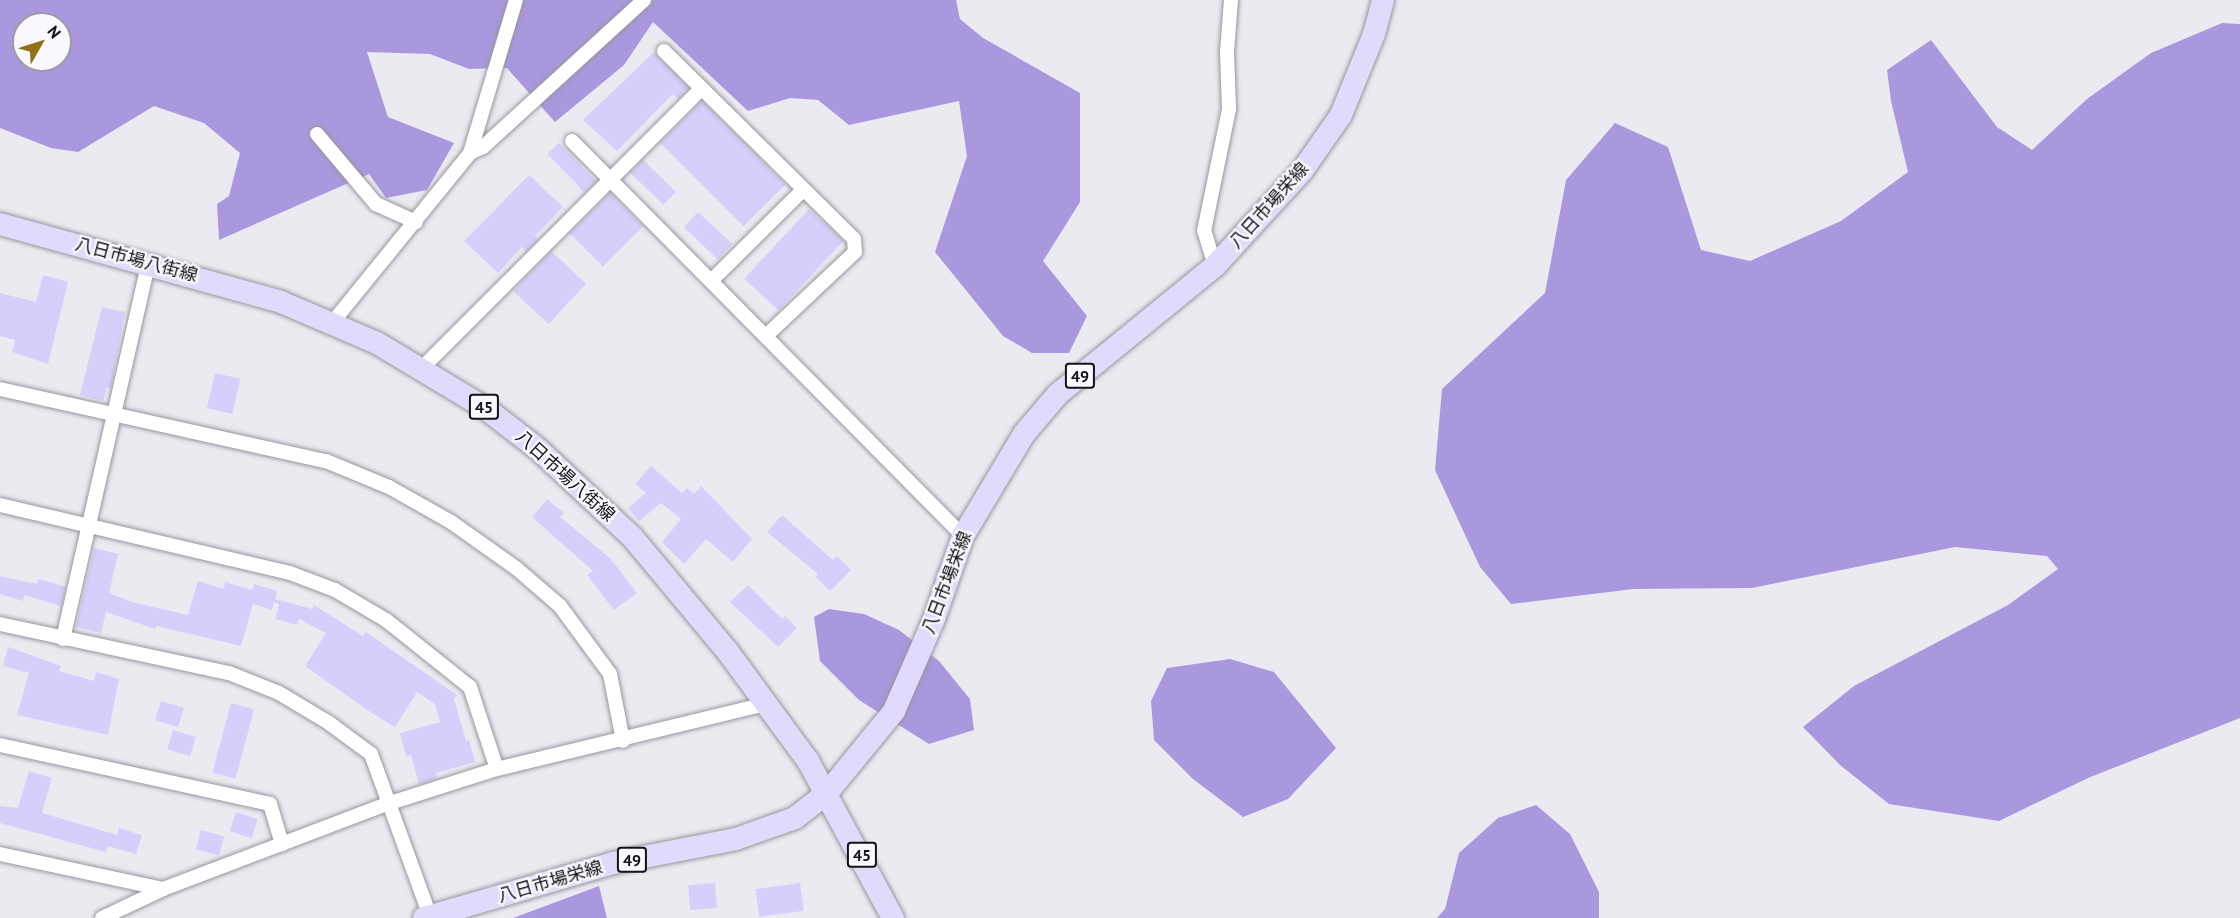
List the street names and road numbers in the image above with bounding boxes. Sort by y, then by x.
street label: 八日市場栄線 [1225,159,1313,253]
street label: 八日市場八街線 [72,233,200,287]
road number: 49 [1064,363,1096,389]
road number: 45 [468,394,500,420]
street label: 八日市場八街線 [511,426,619,526]
street label: 八日市場栄線 [918,529,976,637]
road number: 45 [846,842,878,868]
road number: 49 [616,847,648,873]
street label: 八日市場栄線 [495,857,605,907]

